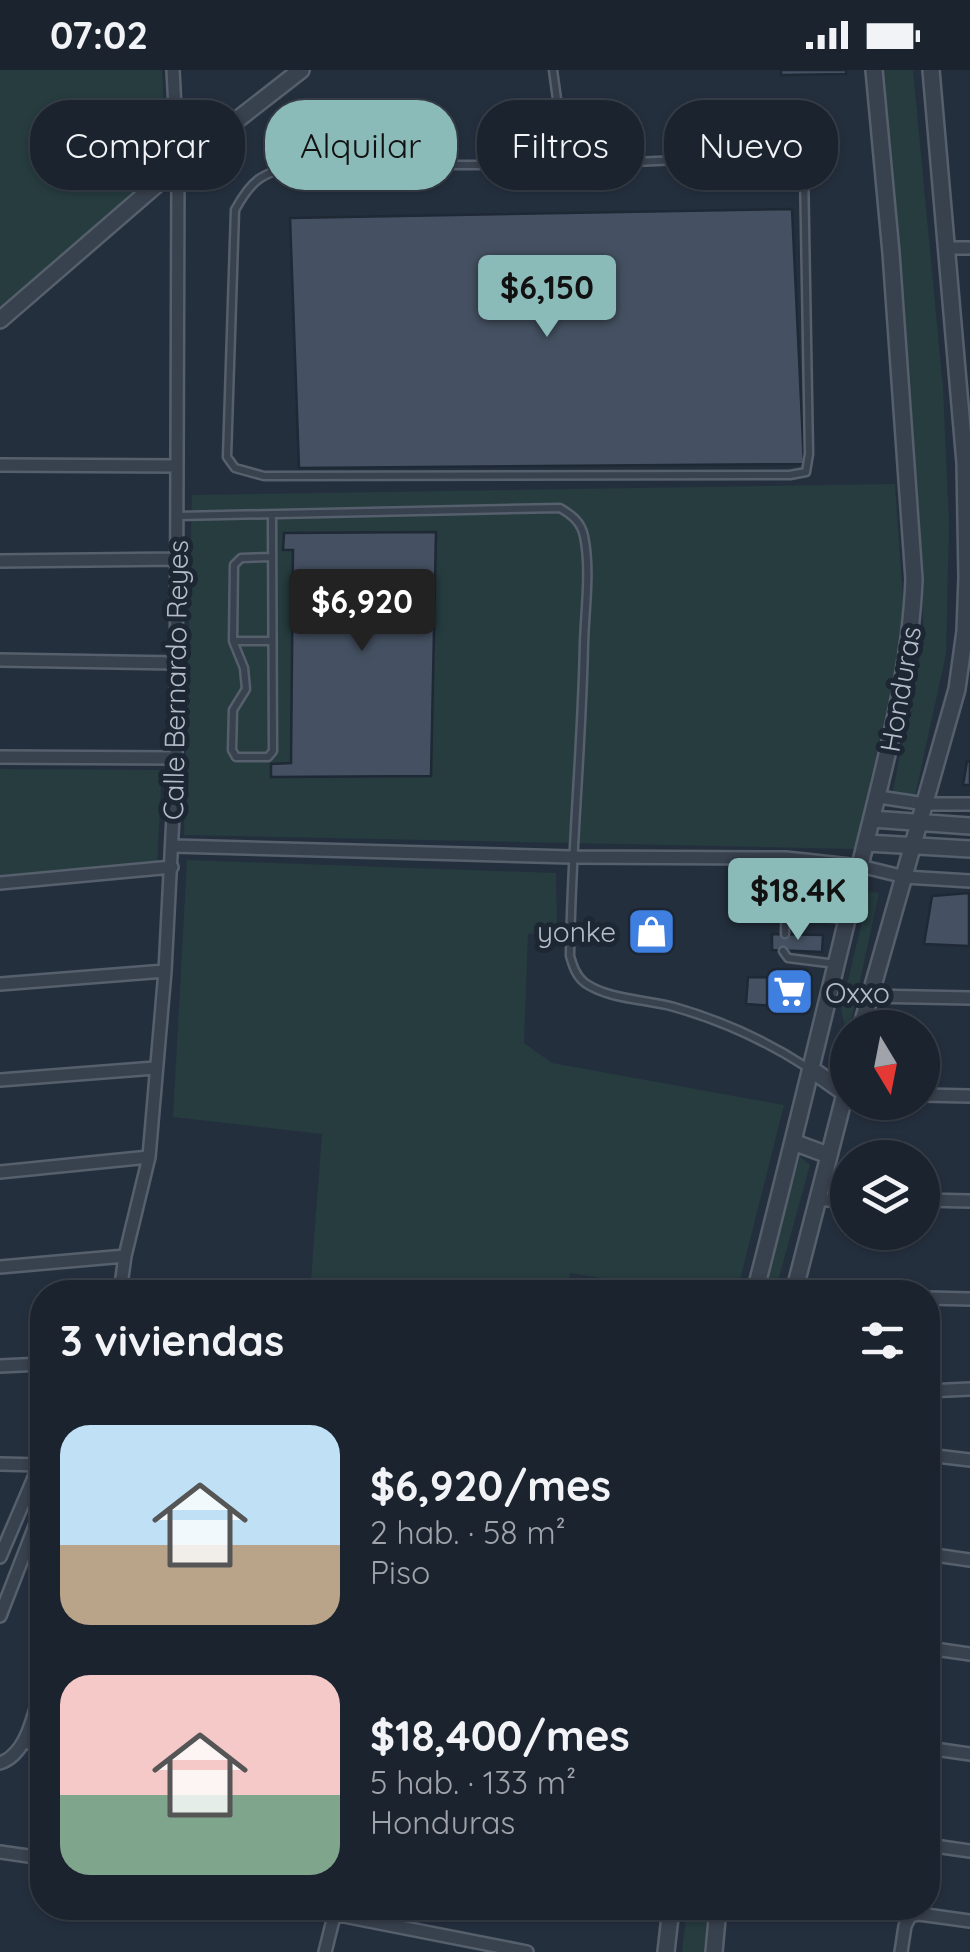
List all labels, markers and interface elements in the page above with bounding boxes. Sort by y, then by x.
text: 07:02 [50,11,148,59]
chip: Comprar [30,100,245,190]
chip: Alquilar [265,100,457,190]
chip: Filtros [477,100,644,190]
chip: Nuevo [664,100,838,190]
pin: $6,150 [466,255,628,340]
text: $6,150 [500,267,594,307]
street label: Calle Bernardo Reyes [155,540,195,820]
pin: $6,920 [281,569,443,654]
text: $6,920 [311,581,413,621]
street label: Honduras [872,623,928,755]
pin: $18.4K [717,858,879,943]
text: $18.4K [750,870,846,910]
shop icon: yonke [625,905,677,957]
place label: yonke [537,914,616,949]
supermarket icon: Oxxo [764,966,816,1018]
place label: Oxxo [825,975,890,1010]
north arrow [830,1010,940,1120]
map controls [830,1010,940,1250]
button: layers [830,1140,940,1250]
icon: filters [855,1313,910,1368]
text: 3 viviendas [60,1314,284,1367]
text: $6,920/mes [370,1459,611,1512]
icon: home [140,1465,260,1585]
text: 2 hab. · 58 m² [370,1512,566,1552]
text: Piso [370,1552,430,1592]
text: $18,400/mes [370,1709,630,1762]
icon: home [140,1715,260,1835]
text: 5 hab. · 133 m² [370,1762,576,1802]
text: Honduras [370,1802,515,1842]

